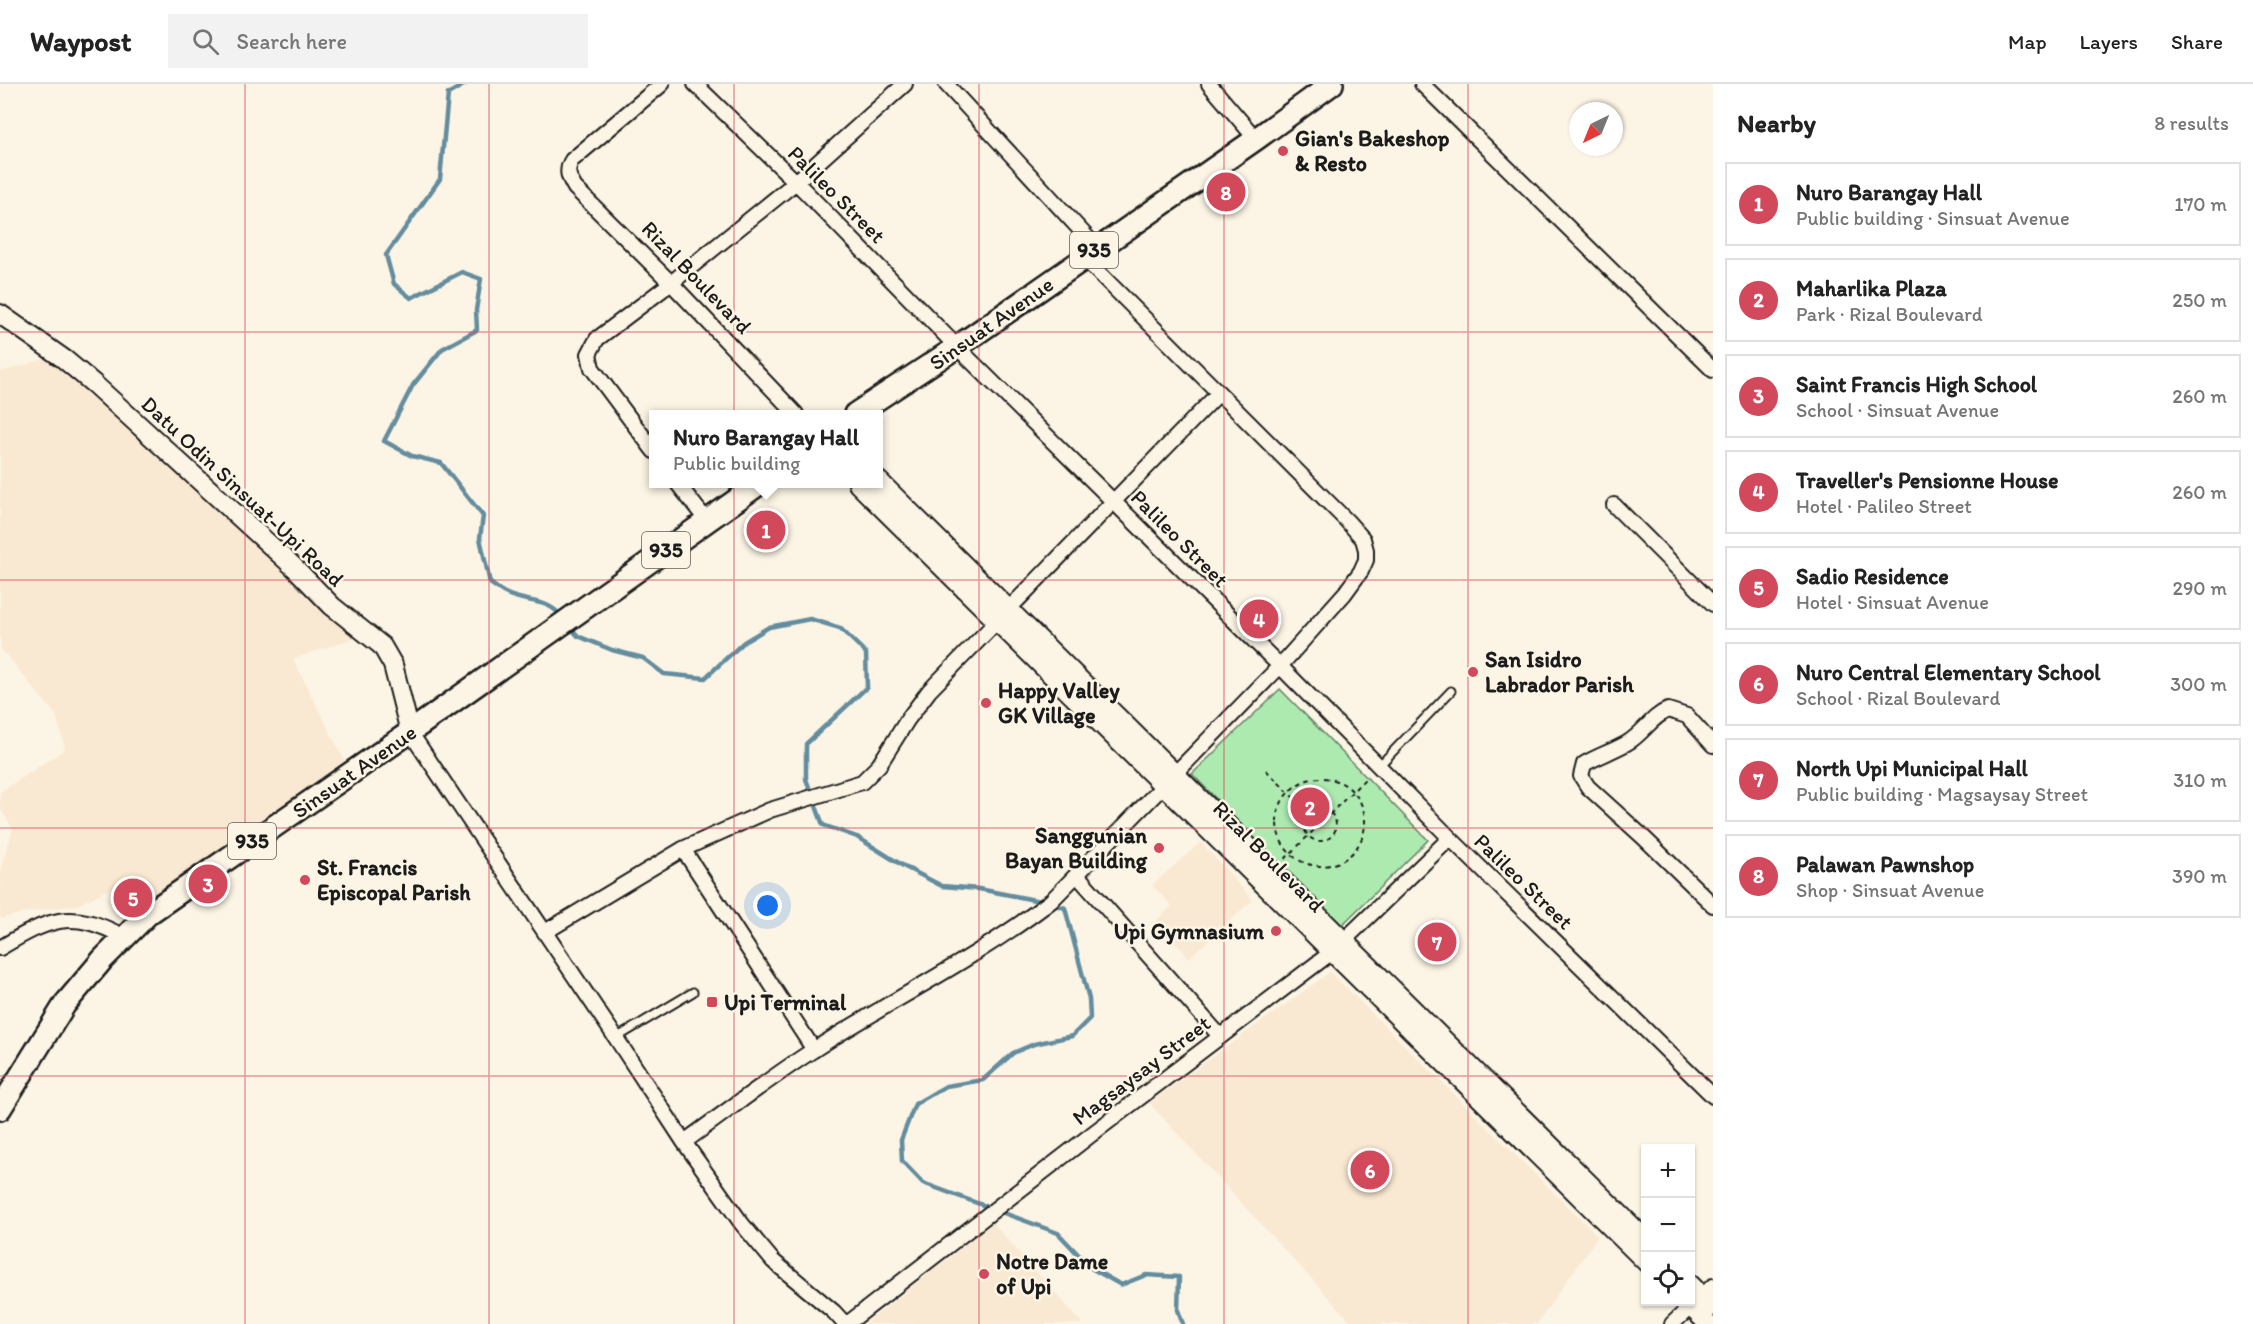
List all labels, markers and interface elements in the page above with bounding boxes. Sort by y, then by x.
search box [168,14,588,68]
text: Waypost [30,24,132,58]
icon: search [189,25,222,58]
text: Search here [237,28,347,55]
text: Map [2008,29,2047,54]
text: Layers [2080,29,2138,54]
text: Share [2171,29,2223,54]
north arrow [1569,102,1623,156]
text: Nearby [1737,107,1816,139]
text: 8 results [2154,111,2229,135]
place label: Gian's Bakeshop & Resto [1295,125,1450,177]
street label: Palileo Street [782,140,891,249]
marker: Gian's Bakeshop & Resto [1276,144,1290,158]
pin: 8 [1206,170,1246,214]
text: Nuro Barangay Hall [1796,179,1982,206]
text: 1 [1754,192,1763,216]
text: 170 m [2174,192,2227,216]
text: Public building · Sinsuat Avenue [1796,206,2070,230]
street label: Rizal Boulevard [636,215,757,340]
road number: 935 [1070,232,1118,268]
street label: Sinsuat Avenue [924,271,1059,376]
text: Maharlika Plaza [1796,275,1947,302]
text: 2 [1753,288,1764,312]
text: 250 m [2172,288,2227,312]
text: Park · Rizal Boulevard [1796,302,1983,326]
text: Saint Francis High School [1796,371,2037,398]
text: 3 [1753,384,1764,408]
text: 260 m [2172,384,2227,408]
street label: Datu Odin Sinsuat-Upi Road [136,390,350,592]
text: School · Sinsuat Avenue [1796,398,1999,422]
popup [649,410,883,488]
text: Nuro Barangay Hall [673,424,859,451]
text: Public building [673,451,800,475]
text: Traveller's Pensionne House [1796,467,2059,494]
text: 4 [1752,480,1765,504]
text: 260 m [2172,480,2227,504]
street label: Palileo Street [1125,484,1234,593]
text: Hotel · Palileo Street [1796,494,1972,518]
pin: 1 [746,508,786,552]
road number: 935 [642,532,690,568]
text: Sadio Residence [1796,563,1949,590]
text: 5 [1753,576,1764,600]
text: 290 m [2172,576,2227,600]
text: Hotel · Sinsuat Avenue [1796,590,1989,614]
pin: 4 [1240,596,1278,642]
place label: San Isidro Labrador Parish [1485,646,1635,698]
text: Nuro Central Elementary School [1796,659,2101,686]
marker: San Isidro Labrador Parish [1466,665,1480,679]
text: 6 [1753,672,1764,696]
text: 300 m [2170,672,2227,696]
place label: Happy Valley GK Village [998,677,1120,729]
text: School · Rizal Boulevard [1796,686,2000,710]
marker: Happy Valley GK Village [979,696,993,710]
street label: Sinsuat Avenue [287,719,422,824]
text: North Upi Municipal Hall [1796,755,2028,782]
text: 7 [1754,768,1763,792]
text: 310 m [2173,768,2227,792]
text: Public building · Magsaysay Street [1796,782,2088,806]
pin: 2 [1290,784,1330,830]
street label: Rizal Boulevard [1207,795,1330,918]
place label: Sanggunian Bayan Building [1005,822,1148,874]
road number: 935 [228,823,276,859]
street label: Palileo Street [1469,828,1579,935]
marker: Sanggunian Bayan Building [1152,841,1166,855]
text: Palawan Pawnshop [1796,851,1974,878]
place label: St. Francis Episcopal Parish [317,854,471,906]
pin: 3 [188,862,228,906]
text: 8 [1753,864,1764,888]
text: 390 m [2172,864,2227,888]
marker: St. Francis Episcopal Parish [298,873,312,887]
pin: 5 [114,876,152,920]
text: Shop · Sinsuat Avenue [1796,878,1984,902]
your location [753,891,782,920]
place label: Upi Gymnasium [1114,918,1264,945]
pin: 7 [1418,920,1456,964]
marker: Upi Gymnasium [1269,924,1283,938]
place label: Upi Terminal [724,989,847,1016]
marker: Upi Terminal [705,995,719,1009]
street label: Magsaysay Street [1067,1010,1216,1131]
map controls [1641,1144,1695,1306]
button: + [1641,1144,1695,1198]
pin: 6 [1350,1148,1390,1192]
button: − [1641,1198,1695,1252]
place label: Notre Dame of Upi [996,1248,1108,1300]
button: locate [1641,1252,1695,1306]
marker: Notre Dame of Upi [977,1267,991,1281]

